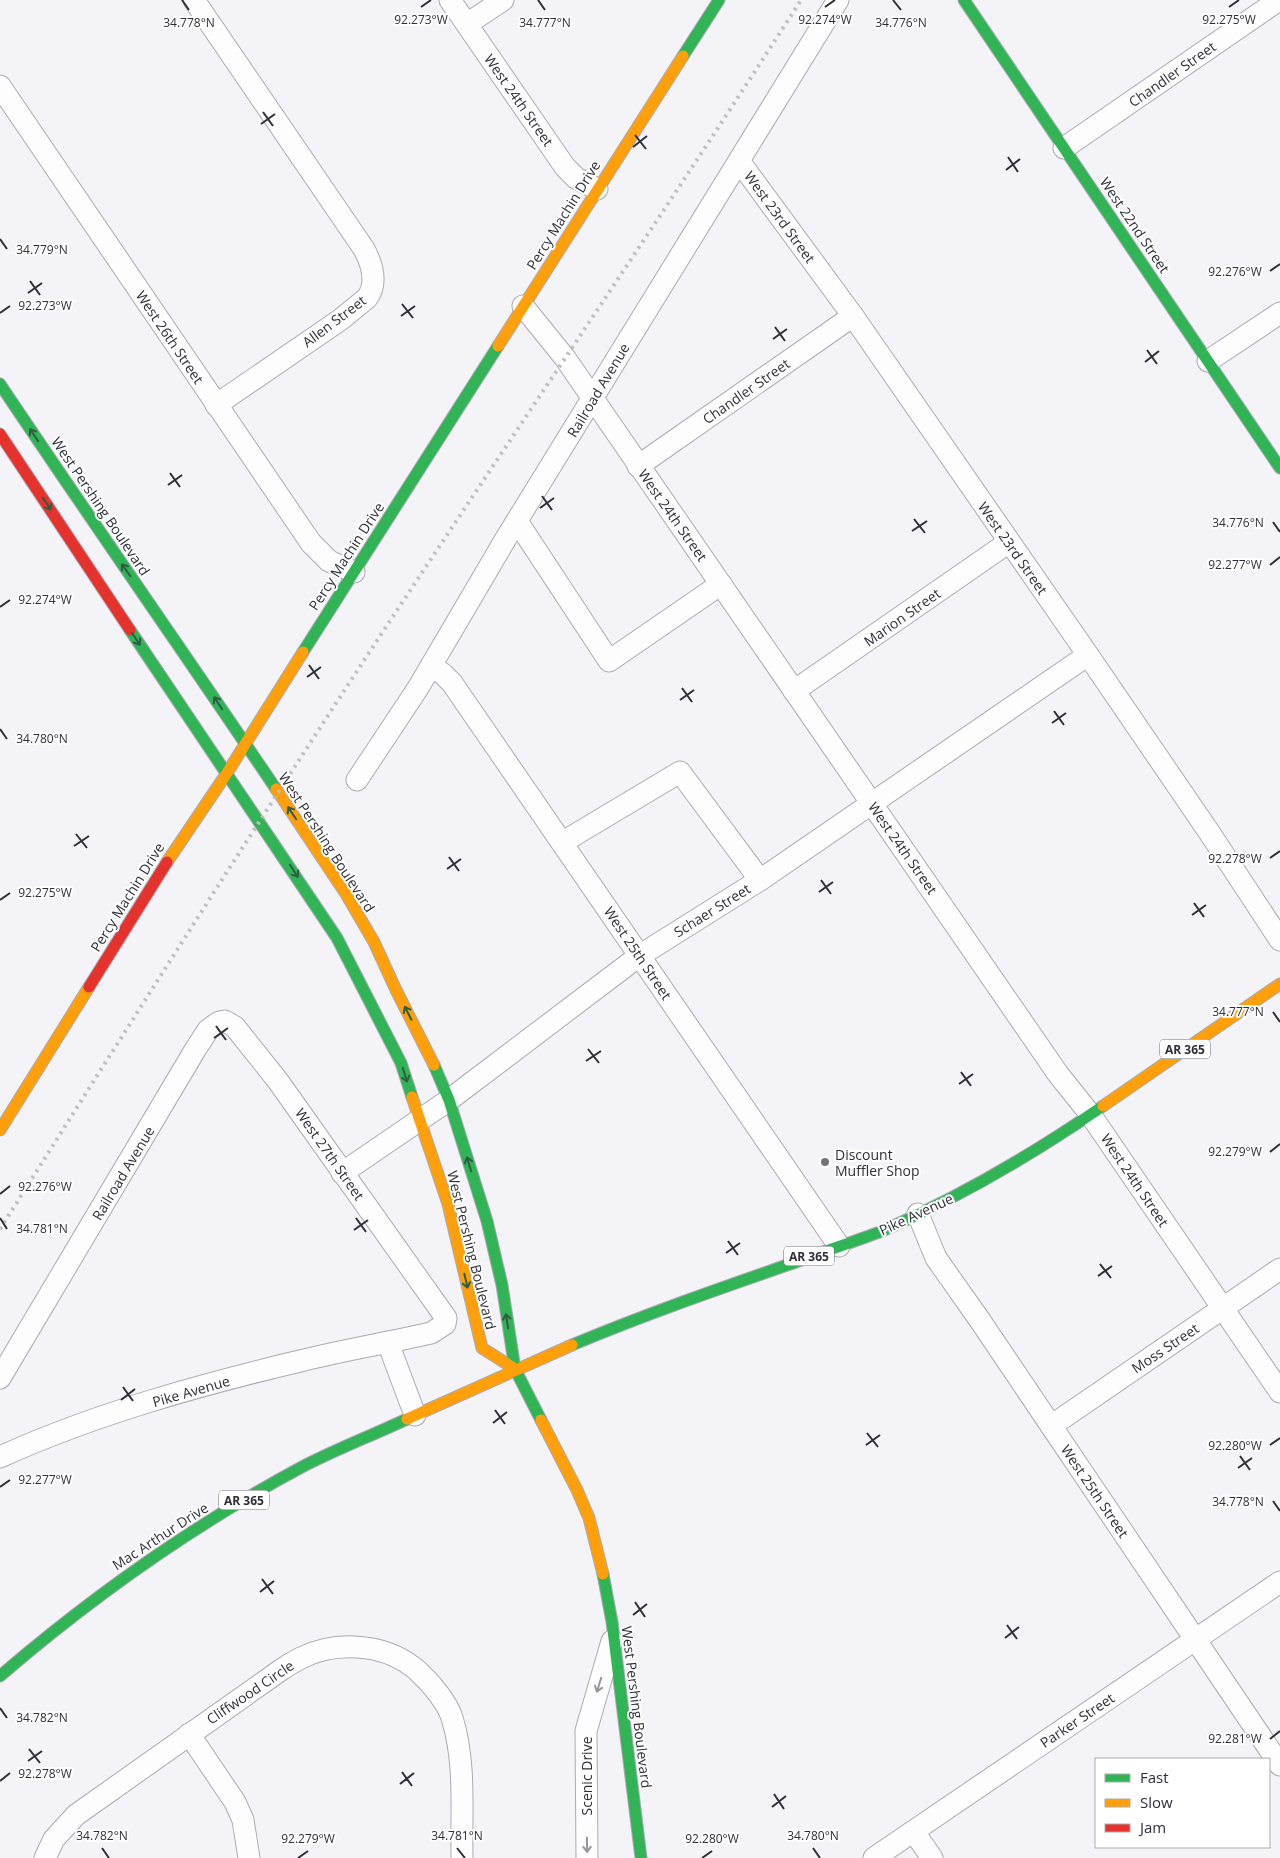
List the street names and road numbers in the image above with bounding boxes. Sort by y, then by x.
street label: Chandler Street [1125,37,1219,111]
street label: West 24th Street [480,50,558,150]
street label: Percy Machin Drive [522,157,604,273]
street label: West 23rd Street [740,167,820,267]
street label: West 22nd Street [1096,173,1174,277]
street label: West 26th Street [132,287,208,387]
street label: Allen Street [298,291,370,351]
street label: Railroad Avenue [562,339,634,440]
street label: Chandler Street [699,354,793,428]
street label: West Pershing Boulevard [47,433,155,579]
street label: West 24th Street [634,465,712,565]
street label: Percy Machin Drive [304,498,388,614]
street label: West 23rd Street [974,498,1052,598]
street label: Marion Street [860,584,944,650]
street label: West Pershing Boulevard [275,768,379,916]
street label: West 24th Street [864,798,942,898]
street label: Percy Machin Drive [86,839,168,955]
street label: Schaer Street [670,879,754,941]
street label: West 25th Street [600,903,676,1003]
road number: AR 365 [1160,1040,1210,1058]
street label: West 27th Street [291,1104,369,1204]
street label: Railroad Avenue [87,1122,159,1223]
street label: West 24th Street [1097,1130,1173,1230]
street label: West Pershing Boulevard [443,1169,501,1331]
street label: Pike Avenue [876,1189,956,1239]
road number: AR 365 [784,1246,834,1266]
street label: Moss Street [1128,1319,1202,1377]
street label: Pike Avenue [150,1371,232,1411]
street label: West 25th Street [1057,1441,1133,1541]
road number: AR 365 [219,1490,269,1510]
street label: Mac Arthur Drive [108,1498,212,1574]
street label: West Pershing Boulevard [618,1625,656,1789]
street label: Cliffwood Circle [203,1656,297,1728]
street label: Parker Street [1036,1688,1118,1752]
street label: Scenic Drive [577,1736,596,1815]

